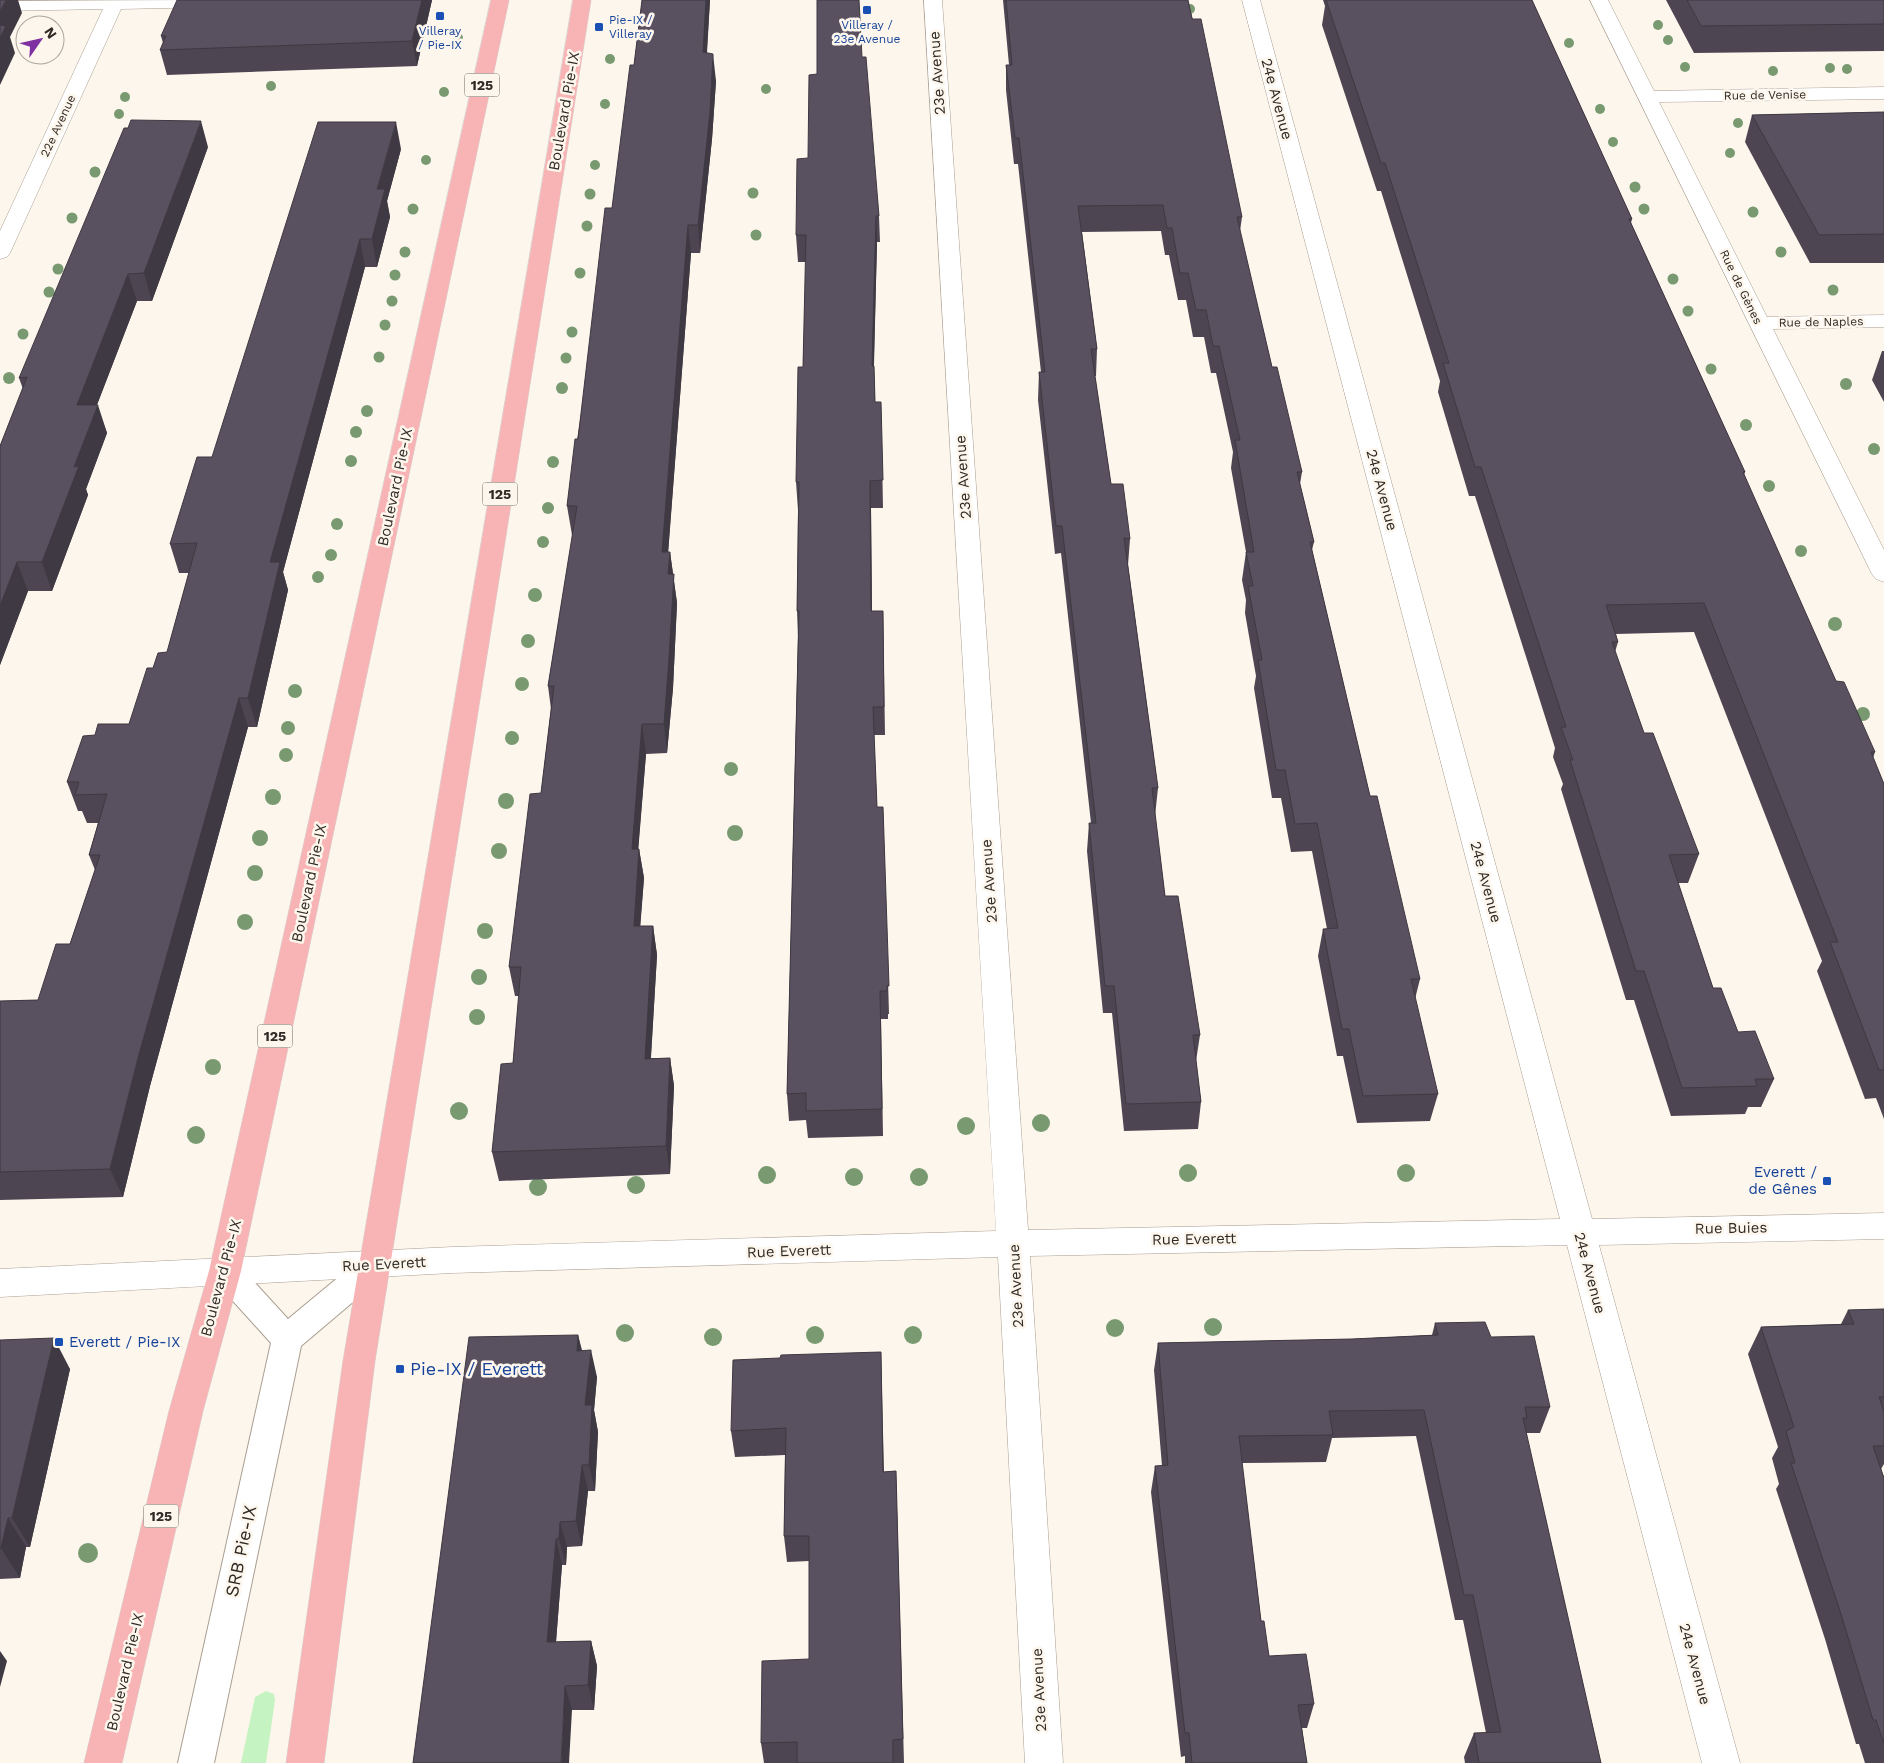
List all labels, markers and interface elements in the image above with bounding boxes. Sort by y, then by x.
marker: Villeray / 23e Avenue [861,4,873,16]
marker: Villeray / Pie-IX [434,10,446,22]
place label: Pie-IX / Villeray [609,13,653,41]
north arrow [15,15,65,65]
place label: Villeray / 23e Avenue [834,18,901,46]
marker: Pie-IX / Villeray [593,21,605,33]
text: N [41,24,60,42]
place label: Villeray / Pie-IX [418,24,462,52]
street label: 23e Avenue [925,31,949,115]
street label: Boulevard Pie-IX [545,50,583,172]
street label: 24e Avenue [1257,56,1297,142]
road number: 125 [464,74,500,96]
street label: Rue de Venise [1724,87,1806,103]
street label: 22e Avenue [38,93,79,159]
street label: Rue de Gènes [1717,247,1765,327]
street label: Rue de Naples [1778,314,1864,330]
street label: Boulevard Pie-IX [374,426,416,548]
street label: 23e Avenue [951,435,975,519]
street label: 24e Avenue [1362,447,1402,533]
road number: 125 [482,482,518,506]
street label: Boulevard Pie-IX [288,822,330,944]
street label: 23e Avenue [977,839,1001,923]
street label: 24e Avenue [1466,839,1506,925]
road number: 125 [258,1024,292,1048]
place label: Everett / de Gênes [1748,1163,1817,1198]
marker: Everett / de Gênes [1821,1175,1833,1187]
street label: Boulevard Pie-IX [197,1217,245,1339]
street label: Rue Buies [1695,1218,1767,1238]
street label: Rue Everett [1152,1229,1237,1249]
street label: 24e Avenue [1570,1230,1610,1316]
street label: Rue Everett [747,1241,832,1261]
street label: 23e Avenue [1005,1244,1027,1328]
street label: Rue Everett [341,1253,427,1275]
place label: Everett / Pie-IX [69,1333,180,1351]
marker: Everett / Pie-IX [53,1336,65,1348]
place label: Pie-IX / Everett [410,1358,544,1379]
marker: Pie-IX / Everett [394,1363,406,1375]
street label: SRB Pie-IX [221,1503,260,1599]
road number: 125 [144,1504,178,1528]
street label: Boulevard Pie-IX [103,1611,147,1733]
street label: 24e Avenue [1675,1621,1715,1707]
street label: 23e Avenue [1028,1648,1050,1732]

